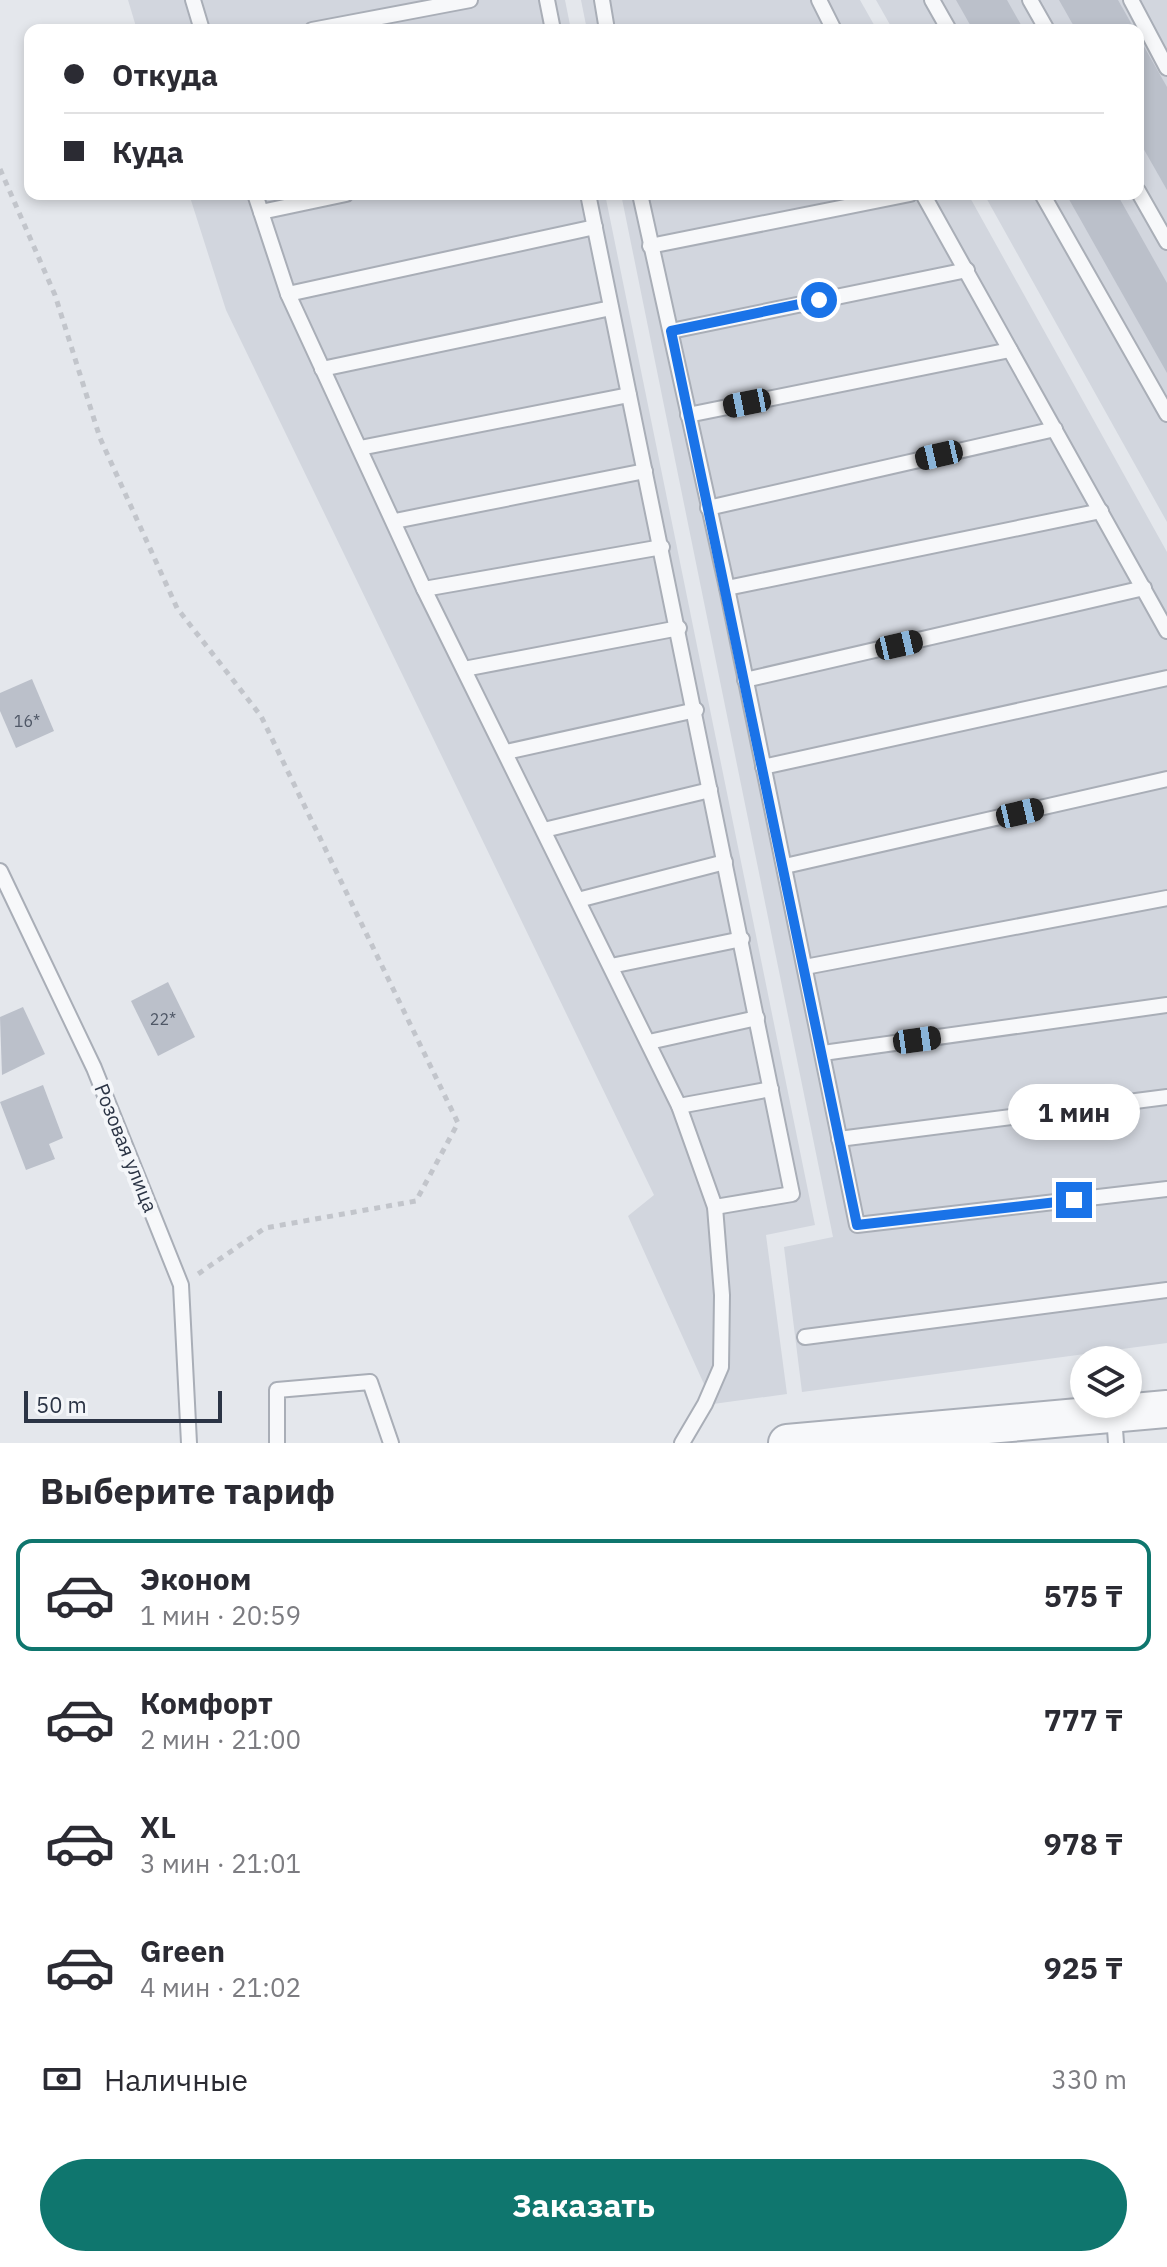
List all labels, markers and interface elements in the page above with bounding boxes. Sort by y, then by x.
text: Откуда [112,55,218,94]
text: Куда [112,132,184,171]
route start [801,282,837,318]
car [721,387,773,419]
car [913,438,965,472]
car [873,628,925,662]
house number: 16* [14,711,40,731]
car [994,796,1046,830]
house number: 22* [150,1009,176,1029]
car [892,1025,942,1055]
street label: Розовая улица [88,1079,165,1216]
callout: 1 мин [1008,1084,1140,1140]
text: 1 мин [1038,1095,1110,1129]
route end [1056,1182,1092,1218]
map controls [1070,1346,1142,1418]
button: layers [1070,1346,1142,1418]
scale bar [24,1387,222,1423]
text: 50 m [36,1390,87,1419]
text: Выберите тариф [40,1467,335,1514]
icon: car [44,1559,116,1631]
text: Эконом [140,1559,251,1598]
text: 575 ₸ [1044,1576,1123,1615]
text: 1 мин · 20:59 [140,1598,301,1632]
icon: car [44,1683,116,1755]
text: Комфорт [140,1683,273,1722]
text: 777 ₸ [1044,1700,1123,1739]
text: 2 мин · 21:00 [140,1722,301,1756]
icon: car [44,1807,116,1879]
text: XL [140,1807,176,1846]
text: 978 ₸ [1044,1824,1123,1863]
text: 3 мин · 21:01 [140,1846,301,1880]
icon: car [44,1931,116,2003]
text: Green [140,1931,225,1970]
text: 925 ₸ [1044,1948,1123,1987]
text: 4 мин · 21:02 [140,1970,301,2004]
icon: cash [40,2057,84,2101]
text: Наличные [104,2060,248,2099]
text: 330 m [1051,2062,1127,2096]
button: Заказать [40,2159,1127,2251]

